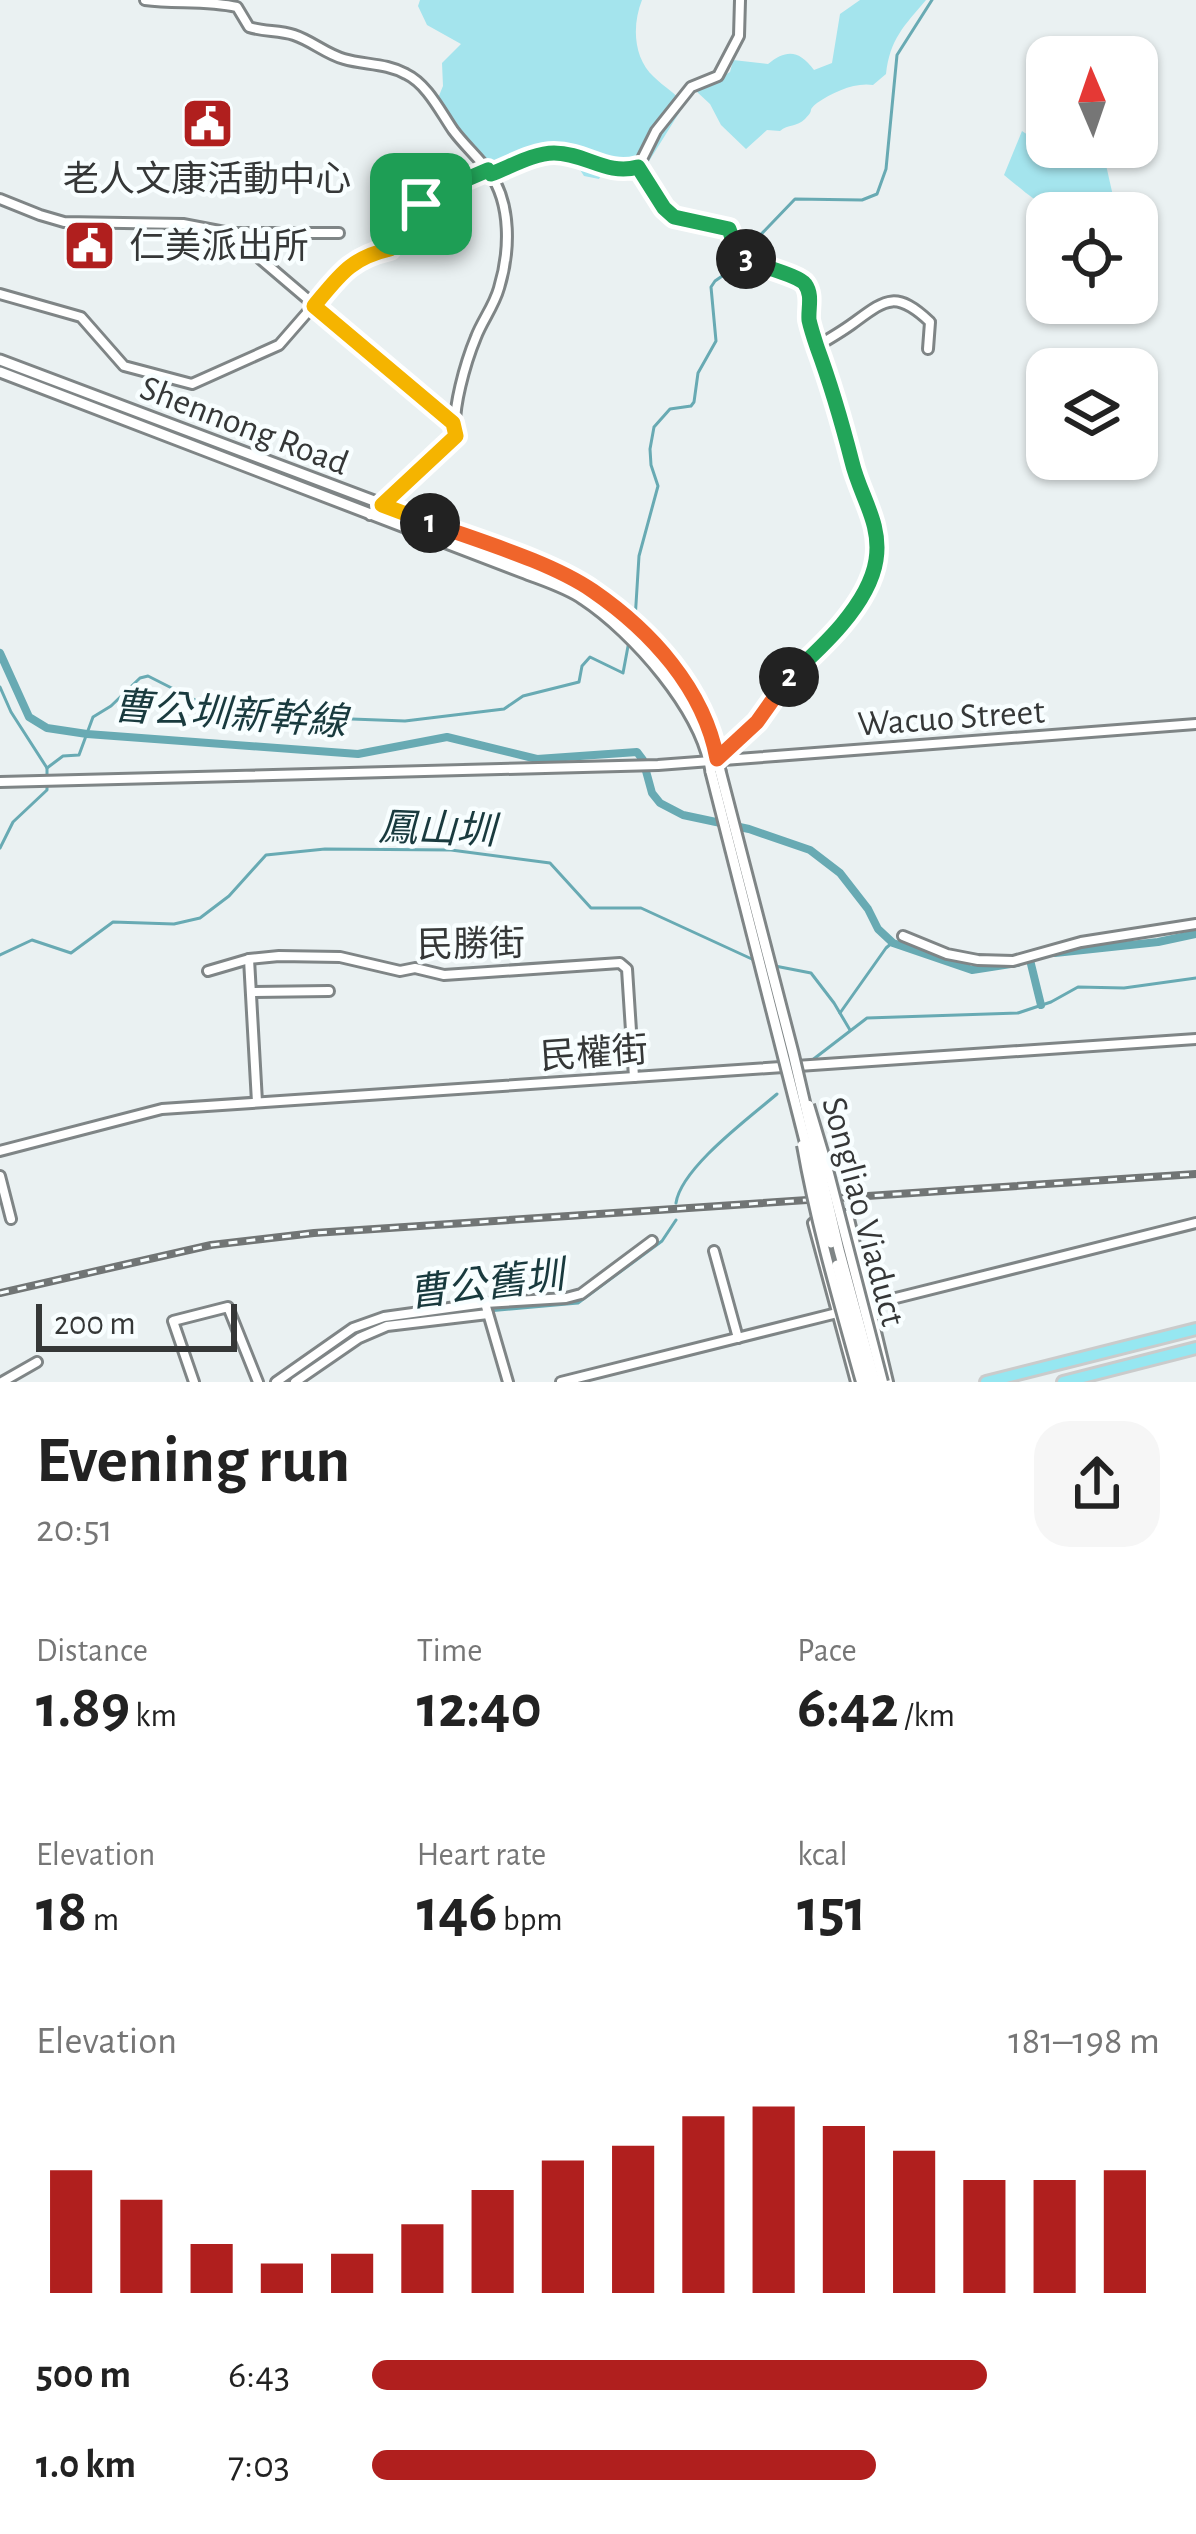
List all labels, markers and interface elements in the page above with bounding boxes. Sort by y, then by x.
north arrow [1026,36,1158,168]
map controls [1026,36,1158,480]
public building icon: 老人文康活動中心 [179,95,235,151]
pin [370,153,472,255]
place label: 老人文康活動中心 [63,160,351,198]
icon: arrive [388,171,454,237]
button: locate [1026,192,1158,324]
public building icon: 仁美派出所 [62,217,118,273]
place label: 仁美派出所 [129,227,309,265]
pin: 3 [716,229,776,289]
text: 3 [739,242,753,275]
button: layers [1026,348,1158,480]
street label: Shennong Road [135,370,353,482]
pin: 1 [400,493,460,553]
text: 1 [424,506,436,539]
pin: 2 [759,647,819,707]
text: 2 [781,660,797,693]
water label: 曹公圳新幹線 [112,685,352,743]
street label: Wacuo Street [856,693,1046,742]
water label: 鳳山圳 [378,807,501,852]
street label: 民勝街 [417,924,525,964]
street label: 民權街 [539,1030,649,1076]
street label: Songliao Viaduct [815,1093,911,1330]
water label: 曹公舊圳 [406,1254,571,1314]
scale bar [36,1298,237,1351]
text: 200 m [54,1308,136,1341]
button: share [1034,1421,1160,1547]
text: Evening run [36,1428,350,1494]
text: 20:51 [36,1510,113,1549]
text: Distance [36,1635,148,1668]
text: Time [417,1635,482,1668]
text: Pace [797,1635,857,1668]
text: 1.89 [36,1678,130,1738]
text: 12:40 [417,1678,542,1738]
text: 6:42 [797,1678,899,1738]
text: km [130,1700,177,1733]
text: /km [899,1700,955,1733]
text: Elevation [36,1839,155,1872]
text: Heart rate [417,1839,546,1872]
text: kcal [797,1839,848,1872]
text: 18 [36,1882,87,1942]
text: 146 [417,1882,497,1942]
text: 151 [797,1882,866,1942]
text: m [87,1904,119,1937]
text: bpm [497,1904,563,1937]
text: Elevation [36,2022,177,2061]
text: 181–198 m [1008,2022,1160,2061]
text: 500 m [36,2356,131,2395]
text: 6:43 [228,2356,290,2395]
text: 1.0 km [36,2446,136,2485]
text: 7:03 [228,2446,290,2485]

